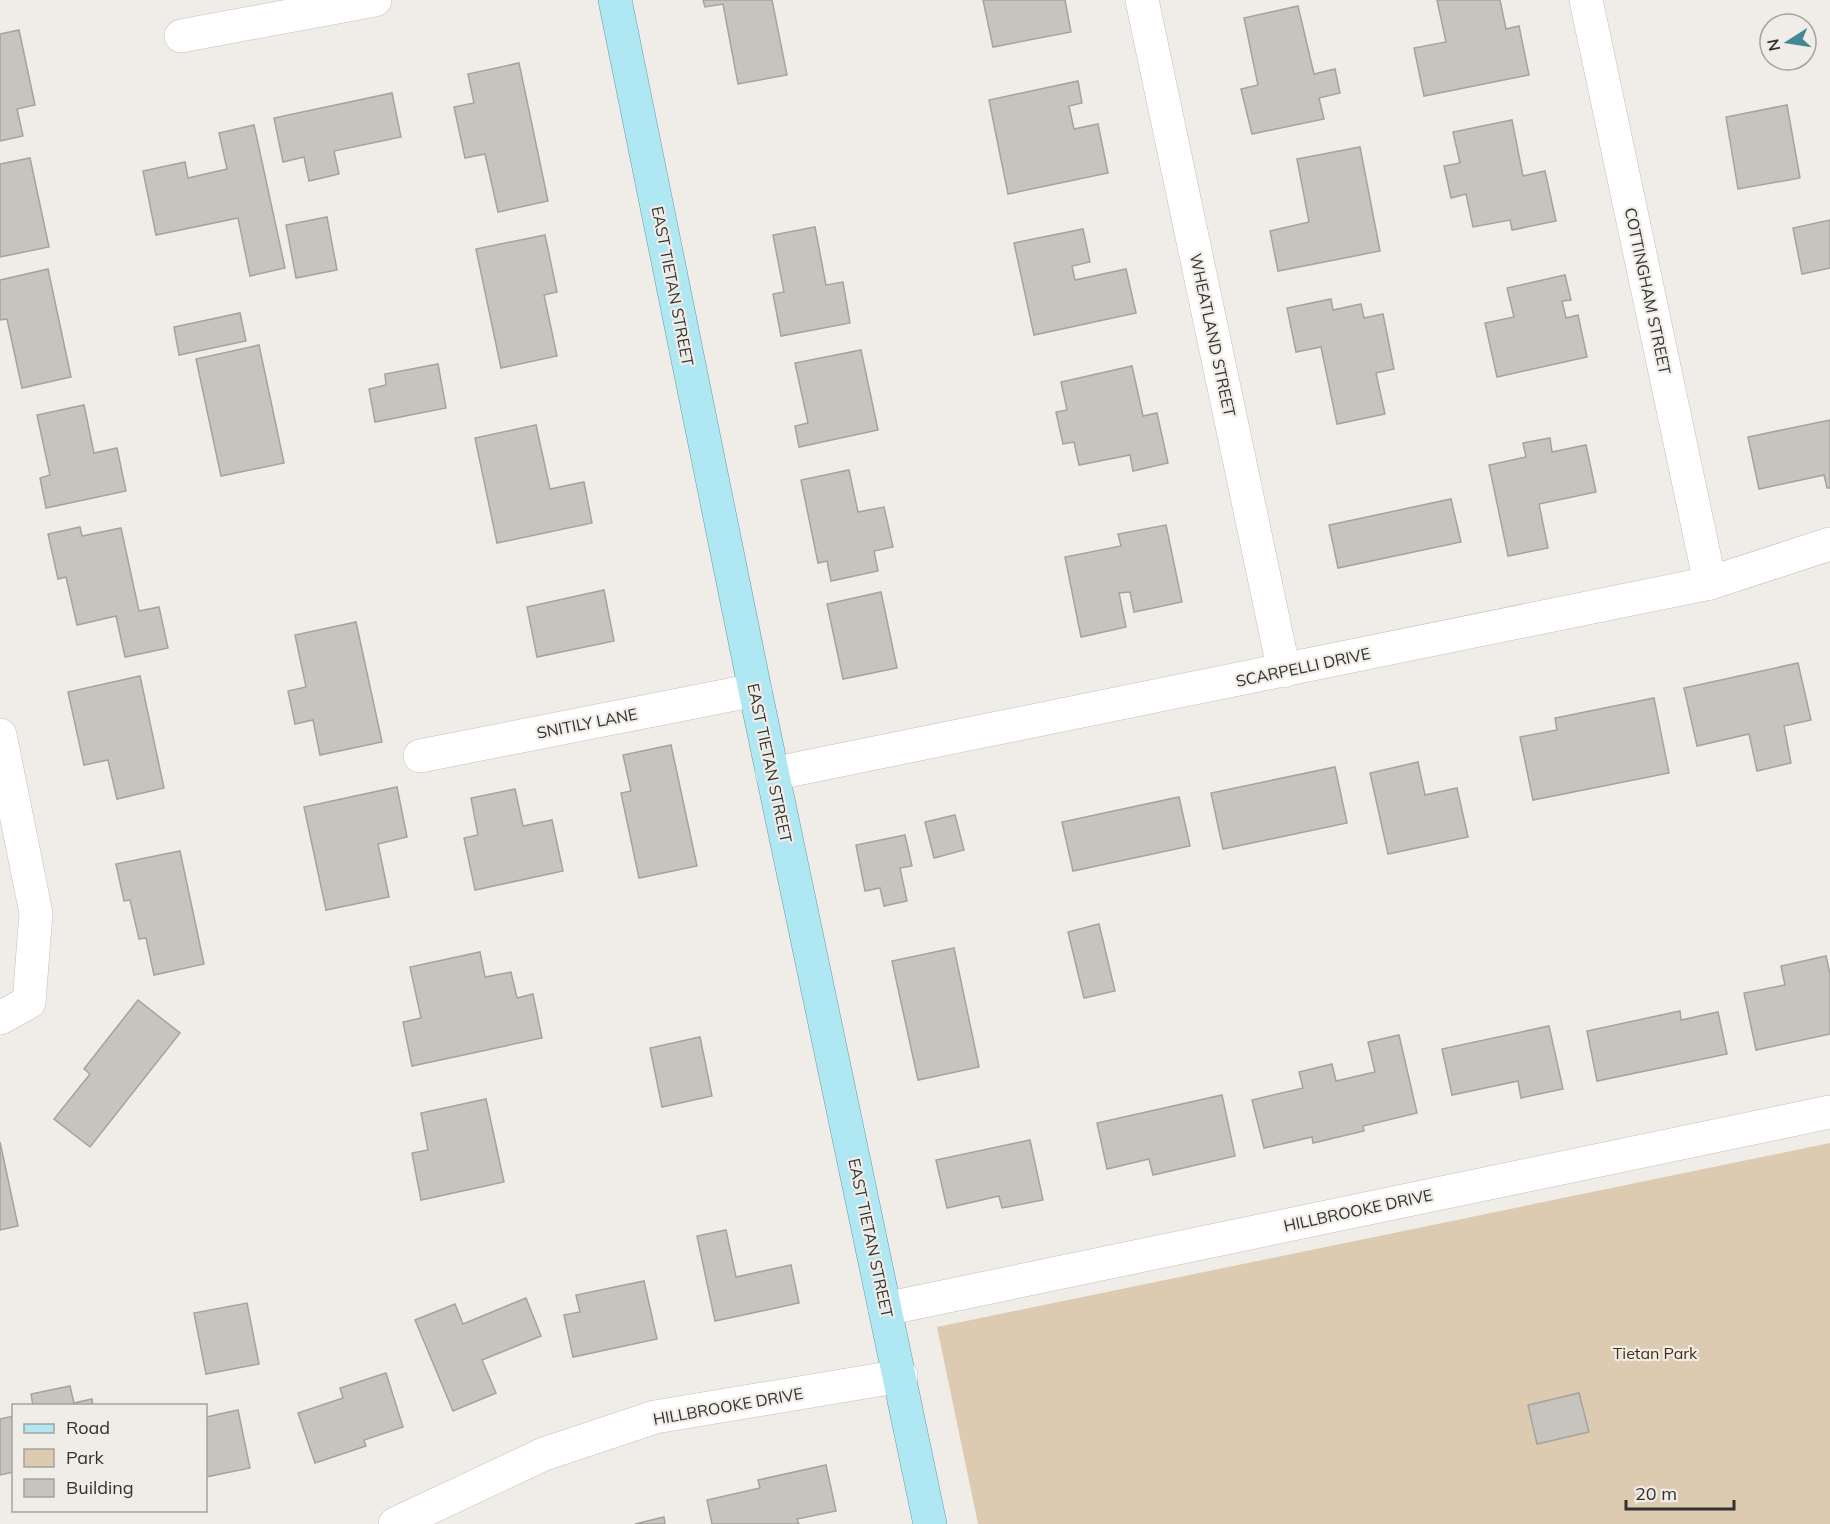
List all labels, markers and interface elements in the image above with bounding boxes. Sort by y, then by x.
north arrow [1758,12,1818,72]
text: N [1762,37,1784,53]
street label: EAST TIETAN STREET [648,204,698,368]
street label: COTTINGHAM STREET [1621,206,1676,377]
street label: WHEATLAND STREET [1186,252,1240,419]
street label: SCARPELLI DRIVE [1234,643,1372,691]
street label: EAST TIETAN STREET [743,681,797,845]
street label: SNITILY LANE [535,703,639,743]
street label: EAST TIETAN STREET [844,1156,898,1320]
street label: HILLBROOKE DRIVE [1282,1184,1434,1236]
park label: Tietan Park [1613,1343,1698,1363]
street label: HILLBROOKE DRIVE [651,1383,805,1429]
legend [12,1404,207,1512]
text: Road [66,1416,110,1439]
text: Park [66,1446,105,1469]
scale bar [1626,1473,1734,1511]
text: Building [66,1476,134,1499]
text: 20 m [1635,1482,1677,1505]

